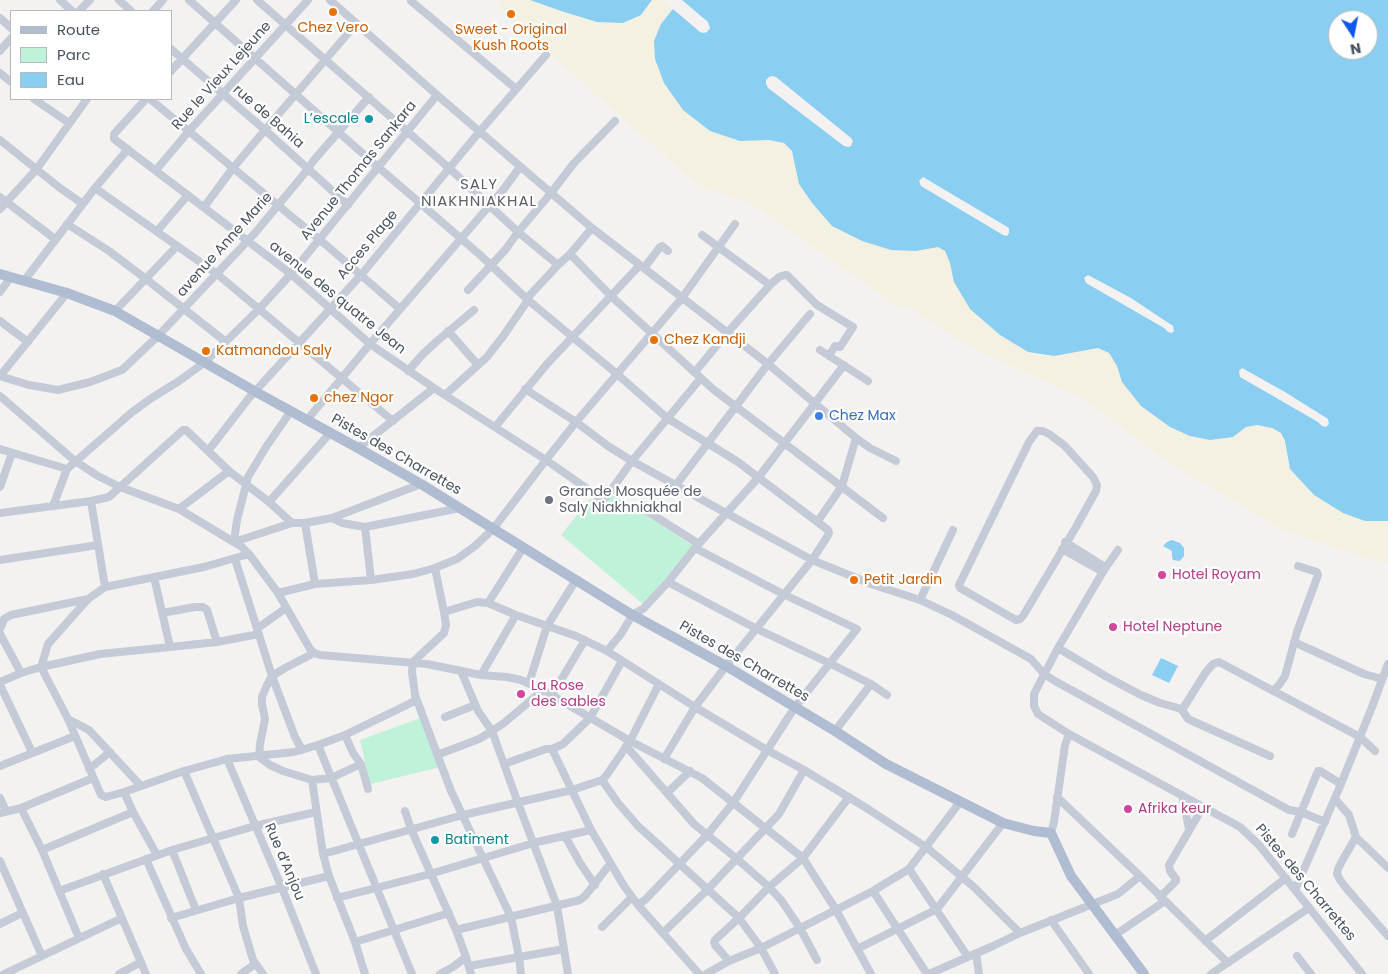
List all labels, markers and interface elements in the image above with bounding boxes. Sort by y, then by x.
marker: Chez Vero [327,6,339,18]
marker: Sweet - Original Kush Roots [505,8,517,20]
legend [10,10,172,100]
north arrow [1328,10,1378,60]
street label: Rue le Vieux Lejeune [169,18,275,134]
text: Route [57,19,100,40]
place label: Chez Vero [298,20,368,36]
place label: Sweet - Original Kush Roots [455,22,567,54]
text: N [1349,38,1363,60]
text: Parc [57,44,91,65]
text: Eau [57,69,84,90]
street label: rue de Bahia [229,82,307,152]
street label: Avenue Thomas Sankara [297,98,421,244]
place label: L’escale [304,111,359,127]
marker: L’escale [363,113,375,125]
district label: SALY NIAKHNIAKHAL [419,176,539,211]
street label: avenue Anne Marie [174,189,276,301]
street label: Acces Plage [334,207,402,283]
street label: avenue des quatre Jean [265,238,409,358]
place label: Chez Kandji [664,332,746,348]
marker: Chez Kandji [648,334,660,346]
place label: Katmandou Saly [216,343,332,359]
marker: Katmandou Saly [200,345,212,357]
place label: chez Ngor [324,390,394,406]
marker: chez Ngor [308,392,320,404]
place label: Chez Max [829,408,896,424]
marker: Chez Max [813,410,825,422]
street label: Pistes des Charrettes [328,411,464,499]
place label: Grande Mosquée de Saly Niakhniakhal [559,484,701,516]
marker: Grande Mosquée de Saly Niakhniakhal [543,494,555,506]
place label: Hotel Royam [1172,567,1261,583]
marker: Hotel Royam [1156,569,1168,581]
place label: Petit Jardin [864,572,942,588]
marker: Petit Jardin [848,574,860,586]
street label: Pistes des Charrettes [676,618,812,706]
place label: Hotel Neptune [1123,619,1222,635]
marker: Hotel Neptune [1107,621,1119,633]
place label: La Rose des sables [531,678,606,710]
marker: La Rose des sables [515,688,527,700]
place label: Afrika keur [1138,801,1211,817]
marker: Afrika keur [1122,803,1134,815]
street label: Rue d’Anjou [260,821,308,903]
street label: Pistes des Charrettes [1251,821,1359,945]
place label: Batiment [445,832,509,848]
marker: Batiment [429,834,441,846]

